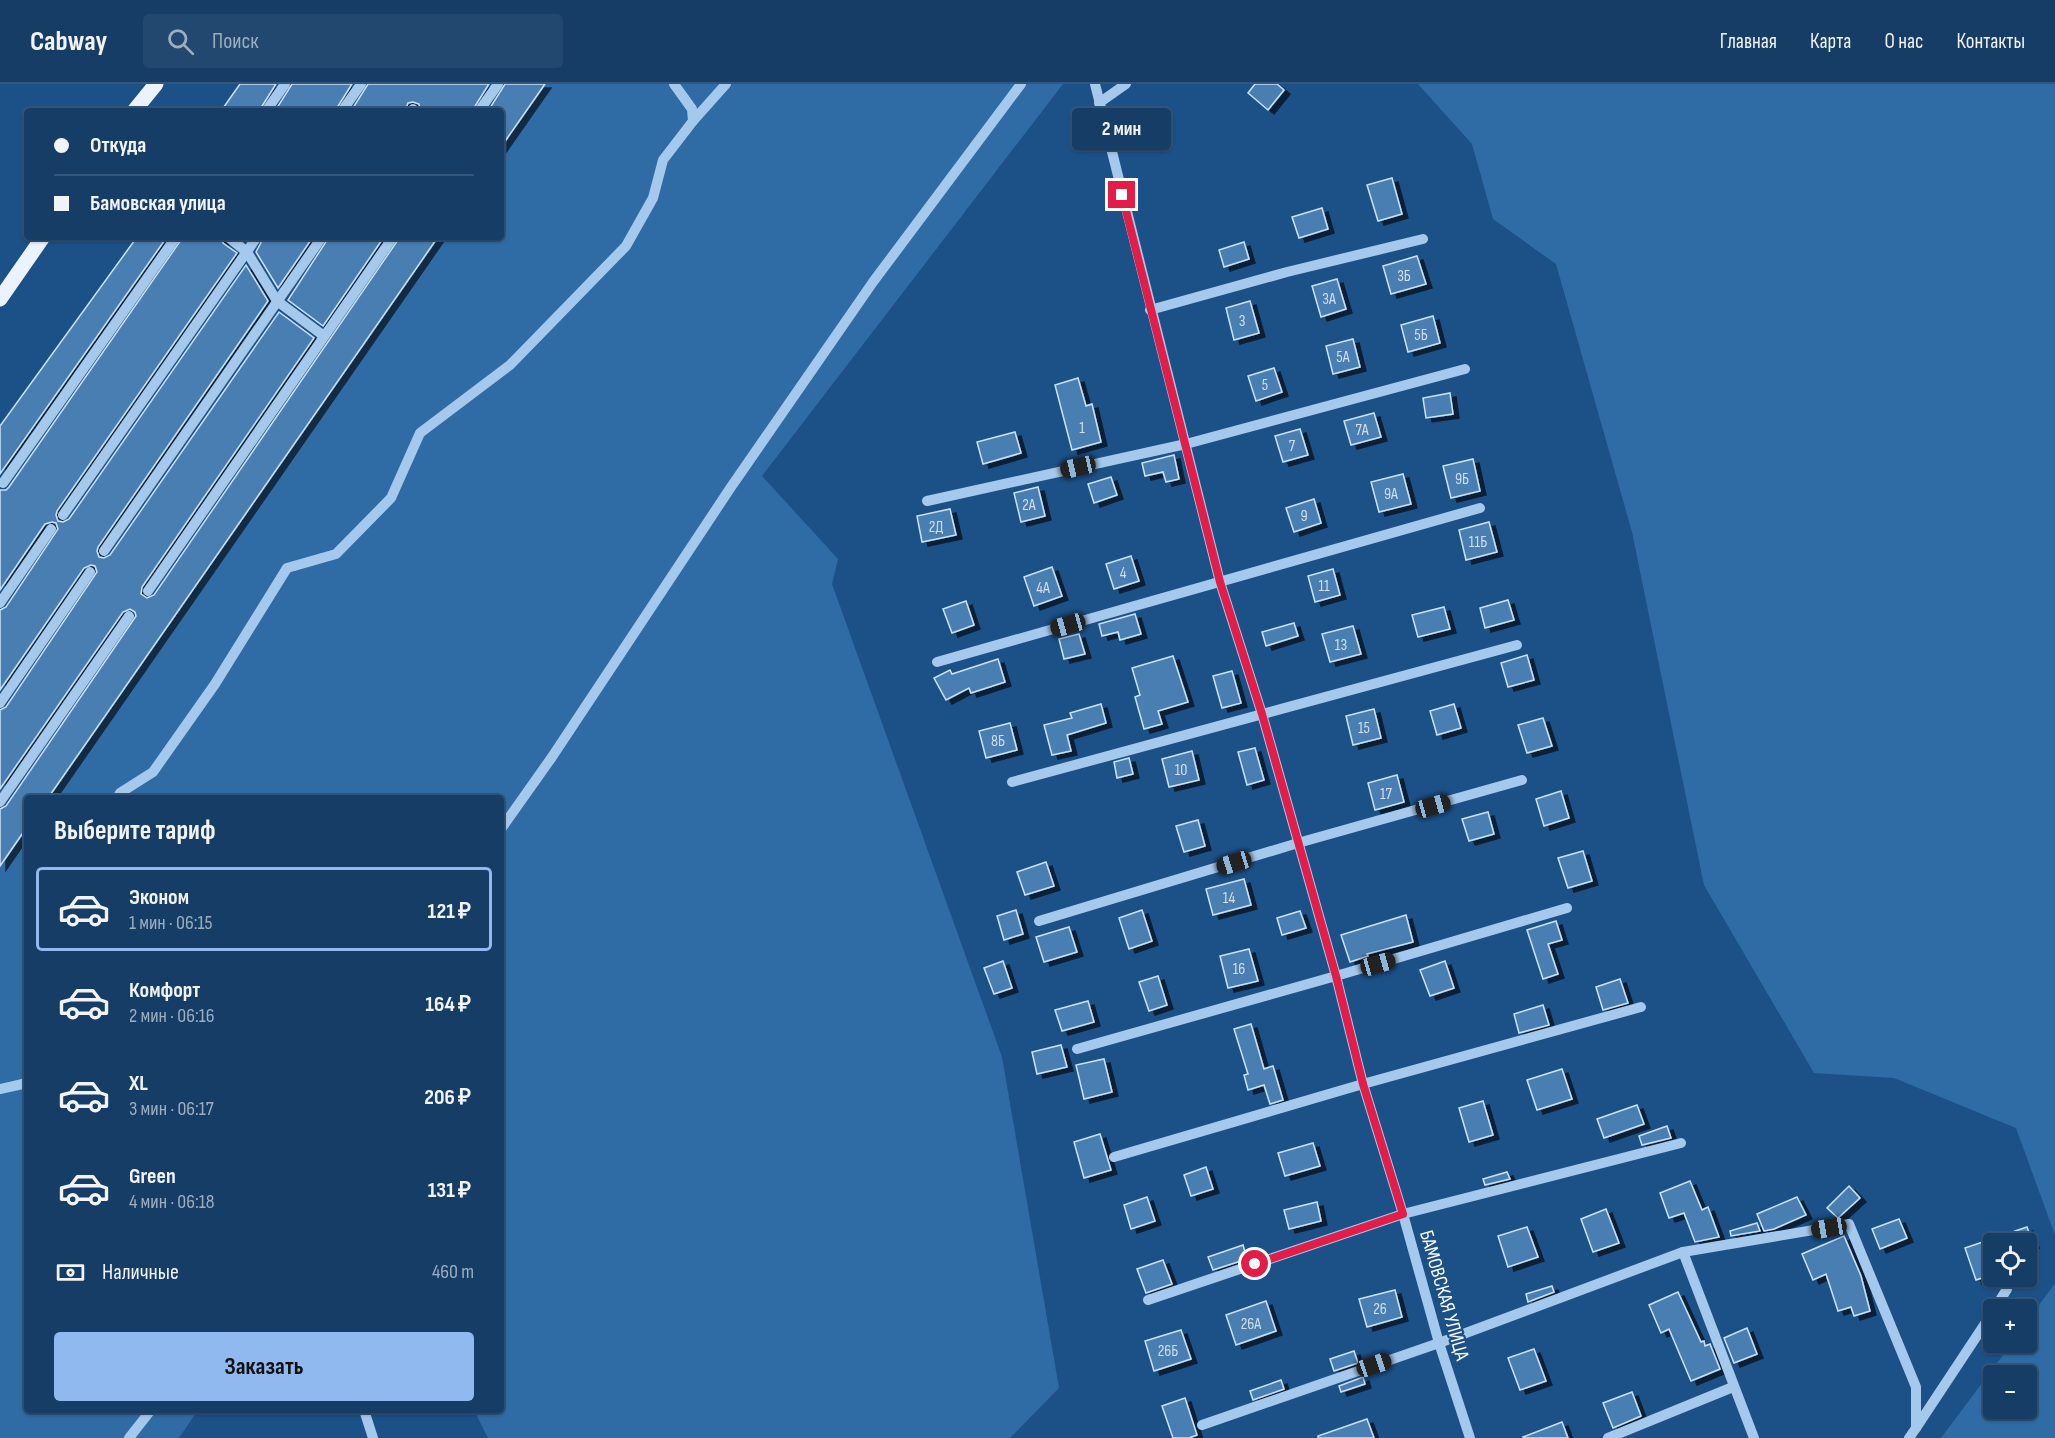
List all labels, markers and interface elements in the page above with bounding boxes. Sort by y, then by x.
search box [143,14,563,68]
text: Cabway [30,25,107,58]
icon: search [164,25,197,58]
text: Поиск [212,28,259,55]
text: Главная [1720,29,1777,54]
text: Карта [1810,29,1851,54]
text: О нас [1884,29,1923,54]
text: Контакты [1956,29,2025,54]
callout: 2 мин [1072,108,1172,150]
text: 2 мин [1102,117,1141,141]
text: Откуда [90,132,146,159]
route end [1108,181,1135,208]
text: Бамовская улица [90,190,226,217]
house number: 3Б [1397,267,1411,286]
house number: 3А [1322,290,1336,309]
house number: 3 [1239,312,1245,331]
house number: 5Б [1414,326,1428,345]
house number: 5А [1336,348,1350,367]
house number: 5 [1262,376,1268,395]
house number: 1 [1079,419,1085,438]
house number: 7А [1356,421,1369,440]
house number: 7 [1289,437,1296,456]
car [1058,454,1098,480]
house number: 9Б [1455,470,1469,489]
house number: 9А [1384,485,1398,504]
house number: 2А [1022,496,1036,515]
house number: 9 [1300,507,1308,526]
house number: 2Д [929,518,943,537]
house number: 11Б [1469,533,1487,552]
house number: 4 [1120,564,1127,583]
house number: 11 [1318,577,1330,596]
house number: 4А [1036,579,1050,598]
car [1048,611,1088,639]
house number: 13 [1335,636,1347,655]
house number: 15 [1358,719,1370,738]
house number: 8Б [991,732,1005,751]
house number: 10 [1175,761,1187,780]
house number: 17 [1380,785,1393,804]
car [1413,792,1453,820]
text: Выберите тариф [54,815,216,847]
car [1214,849,1254,877]
icon: car [57,882,111,936]
text: Эконом [129,884,189,911]
house number: 14 [1223,889,1235,908]
text: 121 ₽ [428,898,471,925]
text: 1 мин · 06:15 [129,911,212,935]
car [1358,950,1398,978]
house number: 16 [1233,960,1245,979]
icon: car [57,975,111,1029]
text: Комфорт [129,977,200,1004]
text: 164 ₽ [425,991,471,1018]
text: 2 мин · 06:16 [129,1004,214,1028]
icon: car [57,1068,111,1122]
text: XL [129,1070,148,1097]
text: 206 ₽ [424,1084,471,1111]
text: 3 мин · 06:17 [129,1097,214,1121]
icon: car [57,1161,111,1215]
text: Green [129,1163,176,1190]
text: 131 ₽ [428,1177,471,1204]
text: 4 мин · 06:18 [129,1190,215,1214]
car [1810,1216,1848,1240]
street label: БАМОВСКАЯ УЛИЦА [1414,1227,1474,1363]
map controls [1983,1233,2037,1419]
button: locate [1983,1233,2037,1287]
route start [1241,1250,1268,1277]
icon: cash [54,1256,87,1289]
text: Наличные [102,1259,179,1286]
text: 460 m [432,1260,474,1284]
button: + [1983,1299,2037,1353]
house number: 26 [1373,1300,1387,1319]
house number: 26А [1241,1315,1261,1334]
button: Заказать [54,1332,474,1401]
house number: 26Б [1158,1342,1178,1361]
car [1354,1351,1394,1379]
button: − [1983,1365,2037,1419]

